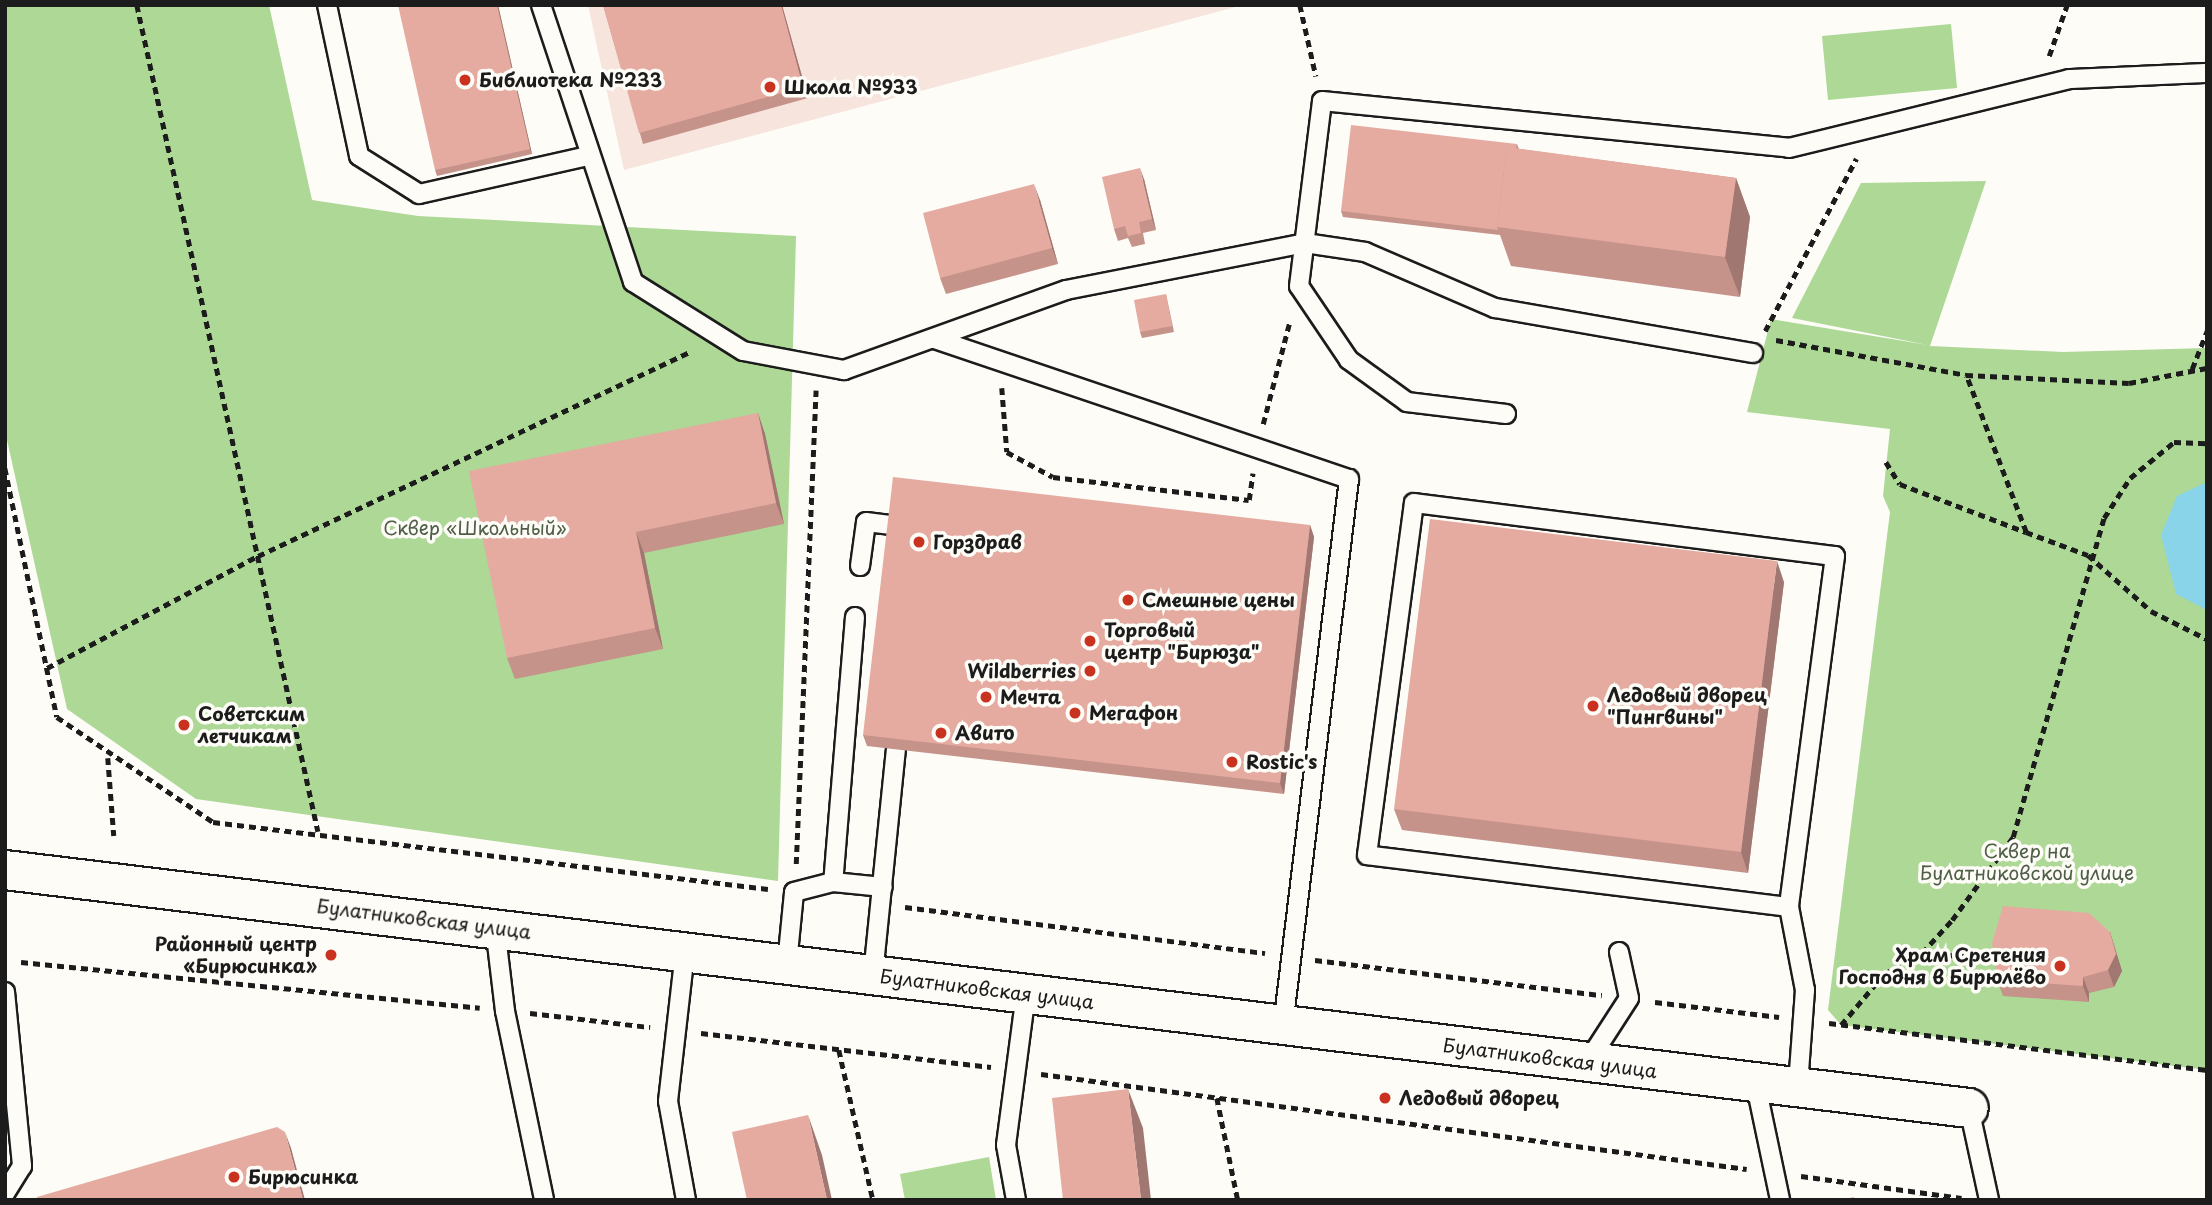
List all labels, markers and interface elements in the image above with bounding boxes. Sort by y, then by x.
place label: Библиотека №233 [479,69,662,91]
marker: Библиотека №233 [457,72,473,88]
place label: Школа №933 [784,76,918,98]
marker: Школа №933 [762,79,778,95]
park label: Сквер «Школьный» [383,517,567,539]
place label: Горздрав [933,531,1022,553]
marker: Горздрав [911,534,927,550]
place label: Смешные цены [1142,589,1295,611]
marker: Смешные цены [1120,592,1136,608]
place label: Торговый центр "Бирюза" [1104,619,1260,663]
marker: Торговый центр "Бирюза" [1082,633,1098,649]
place label: Wildberries [967,660,1076,682]
marker: Wildberries [1082,663,1098,679]
place label: Ледовый дворец "Пингвины" [1607,684,1767,728]
place label: Мечта [1000,686,1061,708]
marker: Мечта [978,689,994,705]
marker: Ледовый дворец "Пингвины" [1585,698,1601,714]
place label: Мегафон [1089,702,1178,724]
place label: Cоветским летчикам [198,703,306,747]
marker: Мегафон [1067,705,1083,721]
marker: Cоветским летчикам [176,717,192,733]
place label: Авито [955,722,1015,744]
marker: Авито [933,725,949,741]
place label: Rostic's [1246,751,1317,773]
marker: Rostic's [1224,754,1240,770]
park label: Сквер на Булатниковской улице [1920,840,2134,884]
street label: Булатниковская улица [315,894,533,944]
place label: Районный центр «Бирюсинка» [155,933,317,977]
place label: Храм Сретения Господня в Бирюлёво [1838,944,2046,988]
marker: Районный центр «Бирюсинка» [323,947,339,963]
marker: Храм Сретения Господня в Бирюлёво [2052,958,2068,974]
street label: Булатниковская улица [878,964,1096,1014]
street label: Булатниковская улица [1441,1033,1659,1083]
place label: Ледовый дворец [1399,1087,1559,1109]
marker: Ледовый дворец [1377,1090,1393,1106]
place label: Бирюсинка [248,1166,358,1188]
marker: Бирюсинка [226,1169,242,1185]

